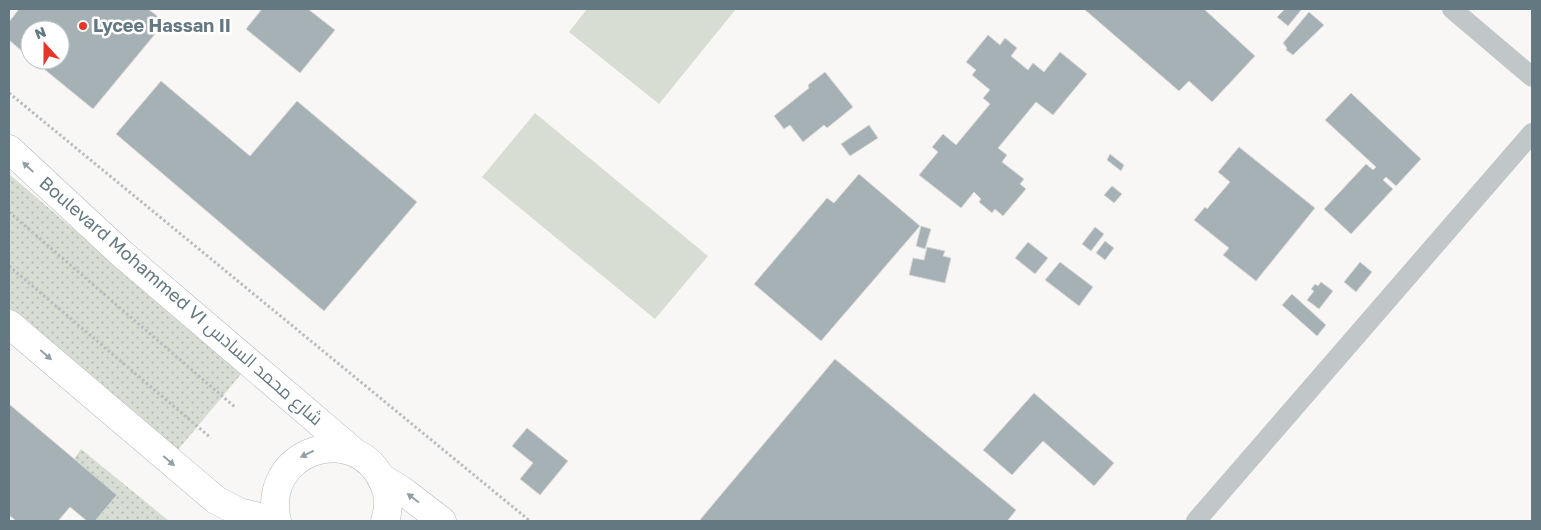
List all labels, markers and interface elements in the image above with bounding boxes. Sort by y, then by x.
place label: Lycee Hassan II [93,14,231,36]
north arrow [20,20,70,70]
marker: Lycee Hassan II [77,20,89,32]
text: N [32,23,48,42]
one-way arrow [23,161,35,173]
street label: Boulevard Mohammed VI شارع محمد السادس [34,171,328,431]
one-way arrow [40,349,52,360]
one-way arrow [300,450,315,458]
one-way arrow [163,455,175,467]
one-way arrow [407,493,420,504]

